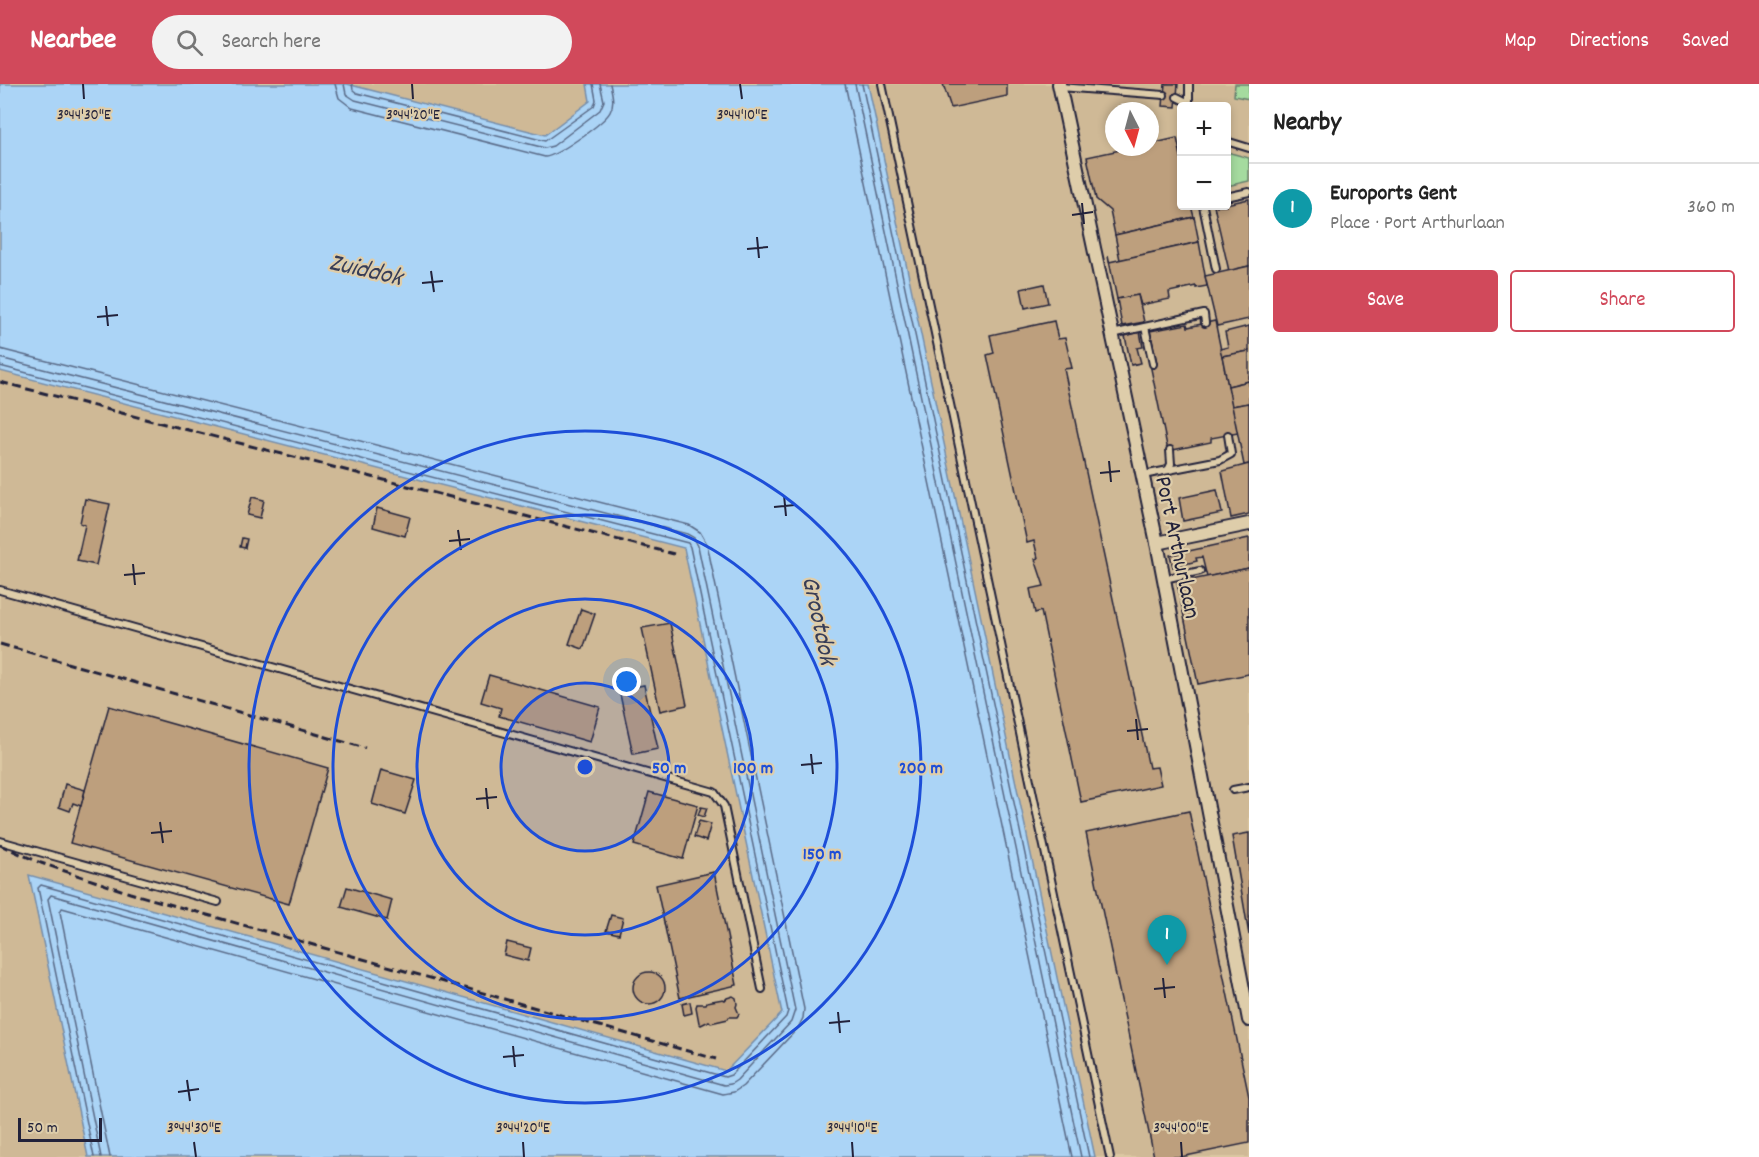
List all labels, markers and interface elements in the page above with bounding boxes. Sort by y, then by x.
search box [152,15,572,69]
text: Nearbee [30,22,116,62]
icon: search [173,26,206,59]
text: Search here [221,27,321,58]
text: Map [1505,27,1536,57]
text: Directions [1569,27,1649,57]
text: Saved [1682,27,1729,57]
north arrow [1105,102,1159,156]
map controls [1177,102,1231,210]
button: + [1177,102,1231,156]
text: 3°44'30"E [57,105,111,127]
text: 3°44'20"E [386,105,440,127]
text: 3°44'10"E [717,105,767,127]
text: Nearby [1273,105,1341,142]
button: − [1177,156,1231,210]
text: Euroports Gent [1330,179,1457,210]
text: 1 [1290,194,1295,222]
text: 360 m [1687,194,1735,222]
text: Place · Port Arthurlaan [1330,210,1505,238]
water label: Zuiddok [325,245,408,298]
button: Save [1273,270,1498,332]
button: Share [1510,270,1735,332]
street label: Port Arthurlaan [1144,473,1208,622]
water label: Grootdok [790,573,846,671]
your location [612,667,641,696]
centre of rings [575,757,595,777]
text: 50 m [652,757,686,782]
text: 100 m [733,757,773,782]
text: 200 m [899,757,943,782]
text: 150 m [803,843,841,868]
pin: 1 [1148,916,1186,965]
scale bar [18,1115,102,1142]
text: 50 m [27,1117,58,1140]
text: 3°44'30"E [167,1118,221,1140]
text: 3°44'20"E [496,1118,550,1140]
text: 3°44'10"E [827,1118,877,1140]
text: 3°44'00"E [1153,1118,1209,1140]

